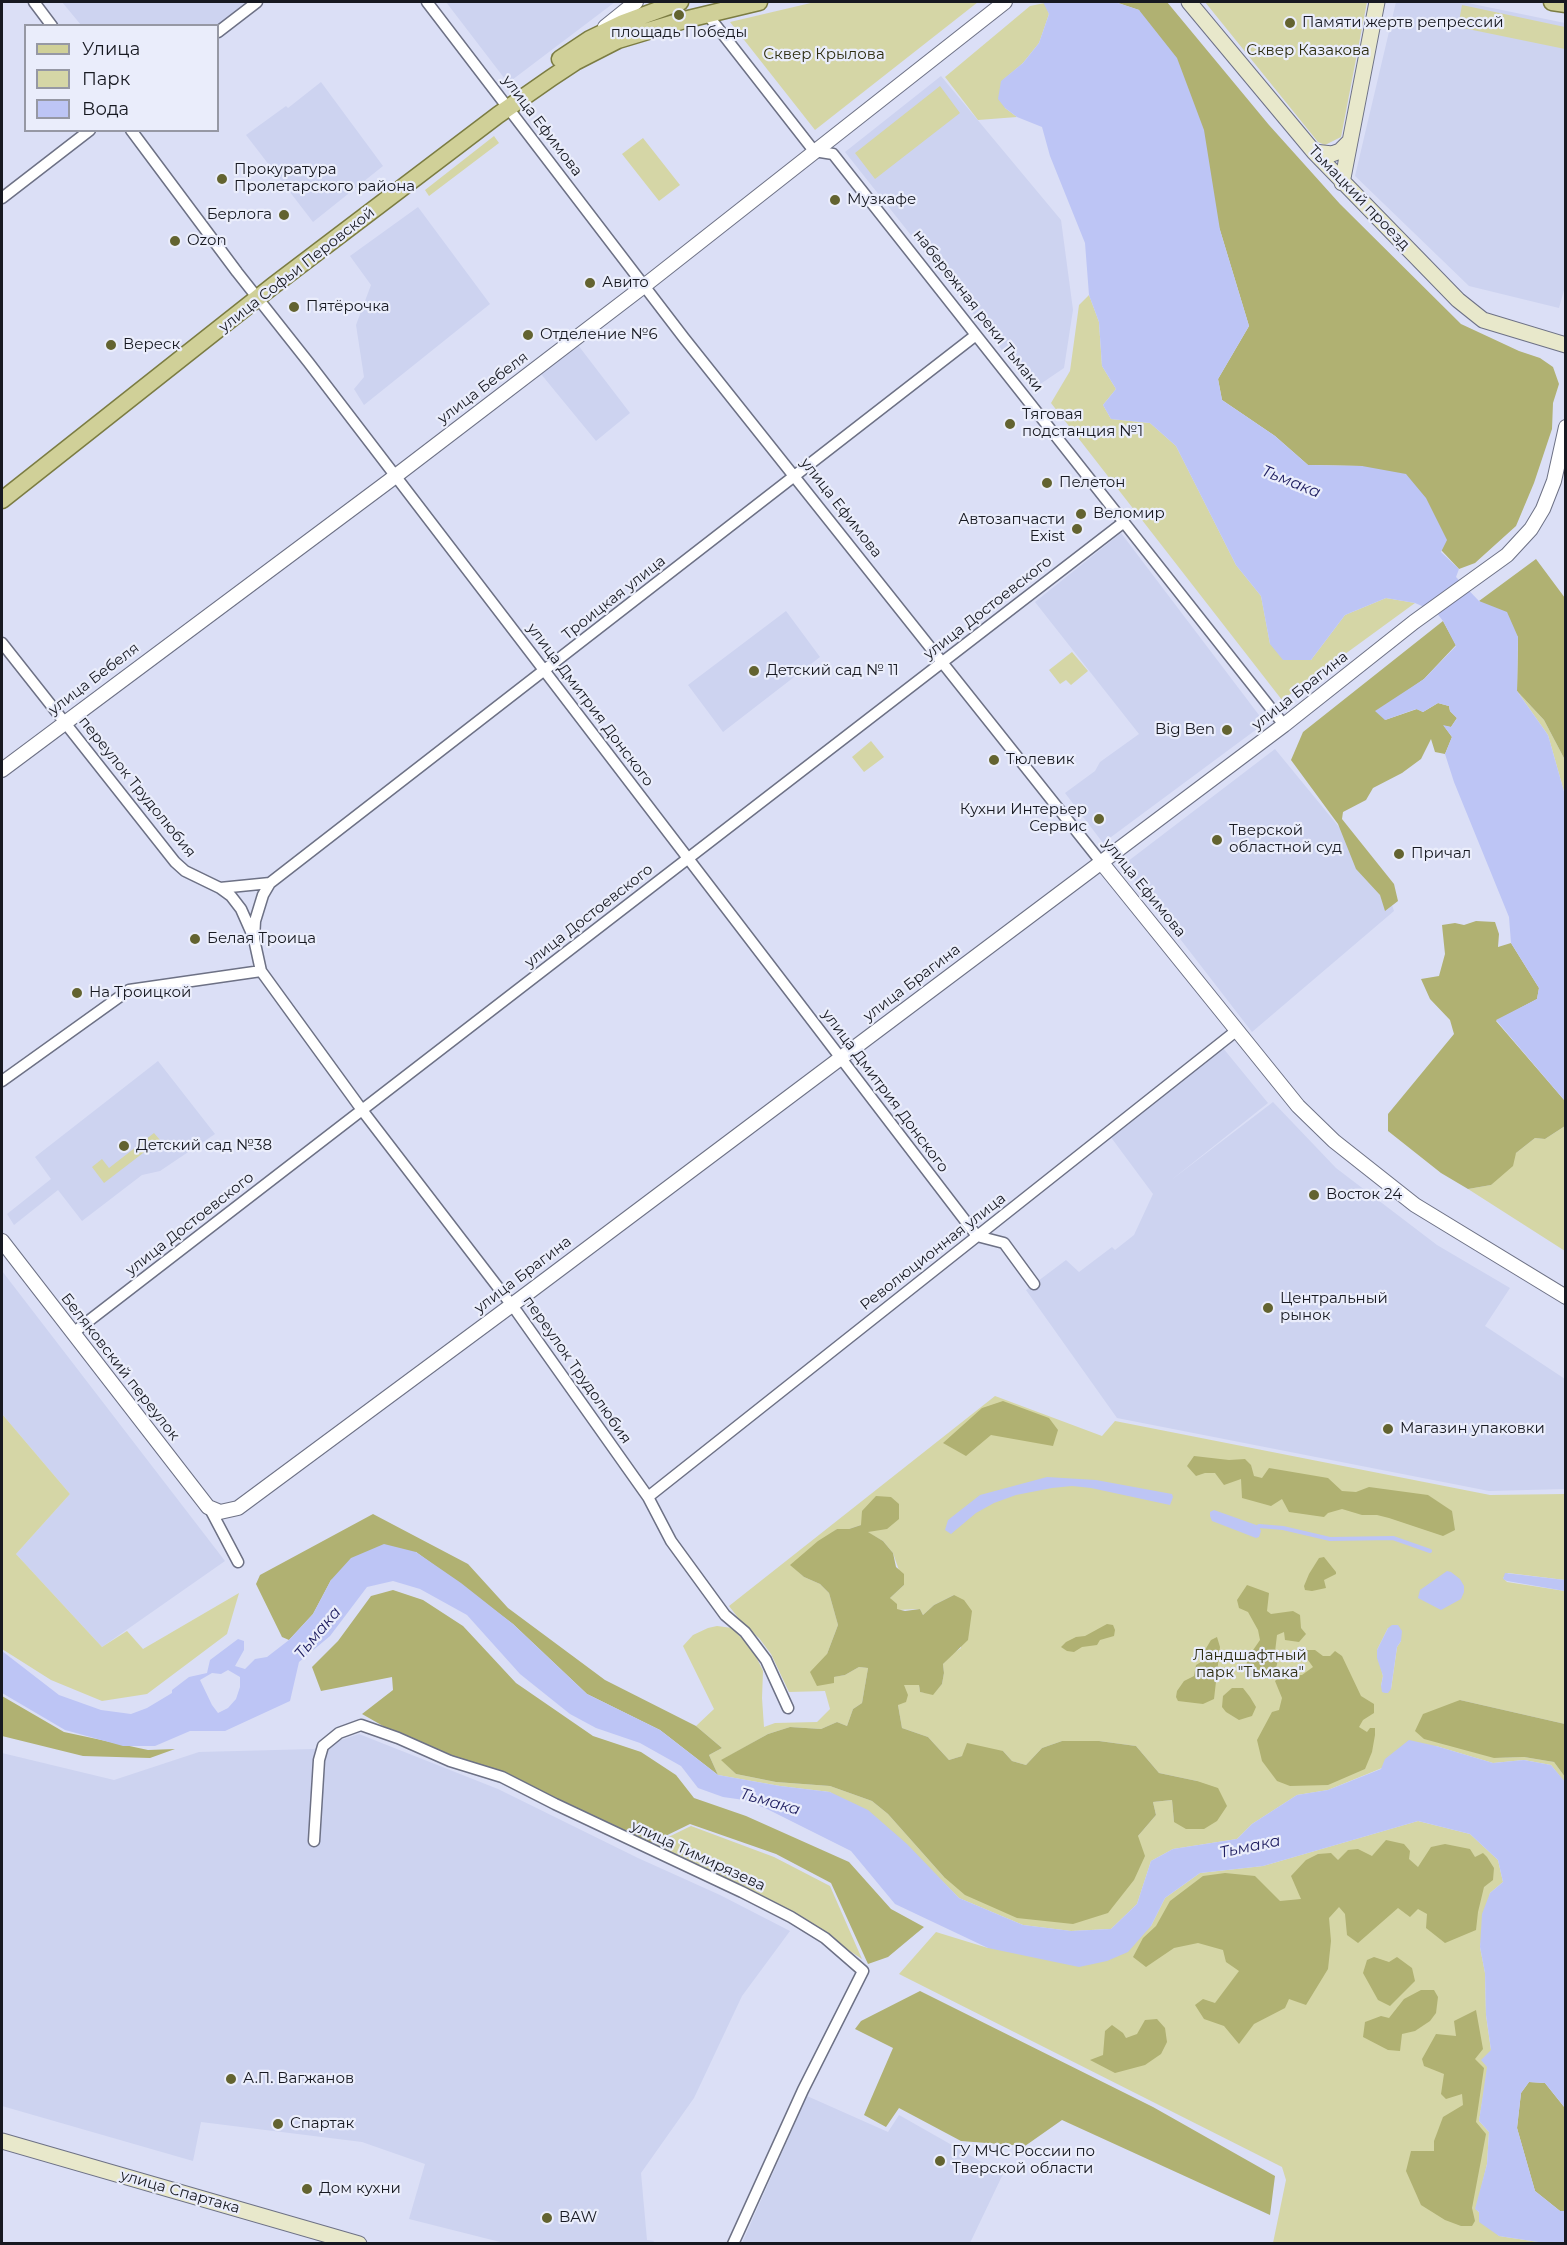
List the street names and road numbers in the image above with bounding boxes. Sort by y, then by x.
street label: улица Ефимова [498,72,586,180]
street label: Тьмацкий проезд [1305,142,1413,254]
street label: улица Софьи Перовской [216,204,378,336]
street label: набережная реки Тьмаки [909,226,1047,396]
street label: улица Бебеля [434,348,532,428]
street label: улица Ефимова [796,454,886,562]
street label: Троицкая улица [559,552,669,644]
street label: улица Достоевского [920,552,1056,664]
street label: улица Дмитрия Донского [523,620,657,790]
street label: улица Бебеля [45,639,143,719]
street label: улица Брагина [1248,648,1352,734]
street label: переулок Трудолюбия [75,713,199,861]
street label: улица Ефимова [1099,835,1189,941]
street label: улица Достоевского [521,860,657,972]
street label: улица Брагина [860,941,964,1025]
street label: улица Дмитрия Донского [818,1006,952,1176]
street label: улица Достоевского [122,1168,258,1280]
street label: Революционная улица [857,1190,1009,1314]
street label: улица Брагина [471,1233,575,1317]
street label: Беляковский переулок [57,1290,183,1444]
street label: переулок Трудолюбия [519,1293,635,1447]
street label: улица Тимирязева [628,1817,768,1895]
street label: улица Спартака [118,2166,242,2218]

